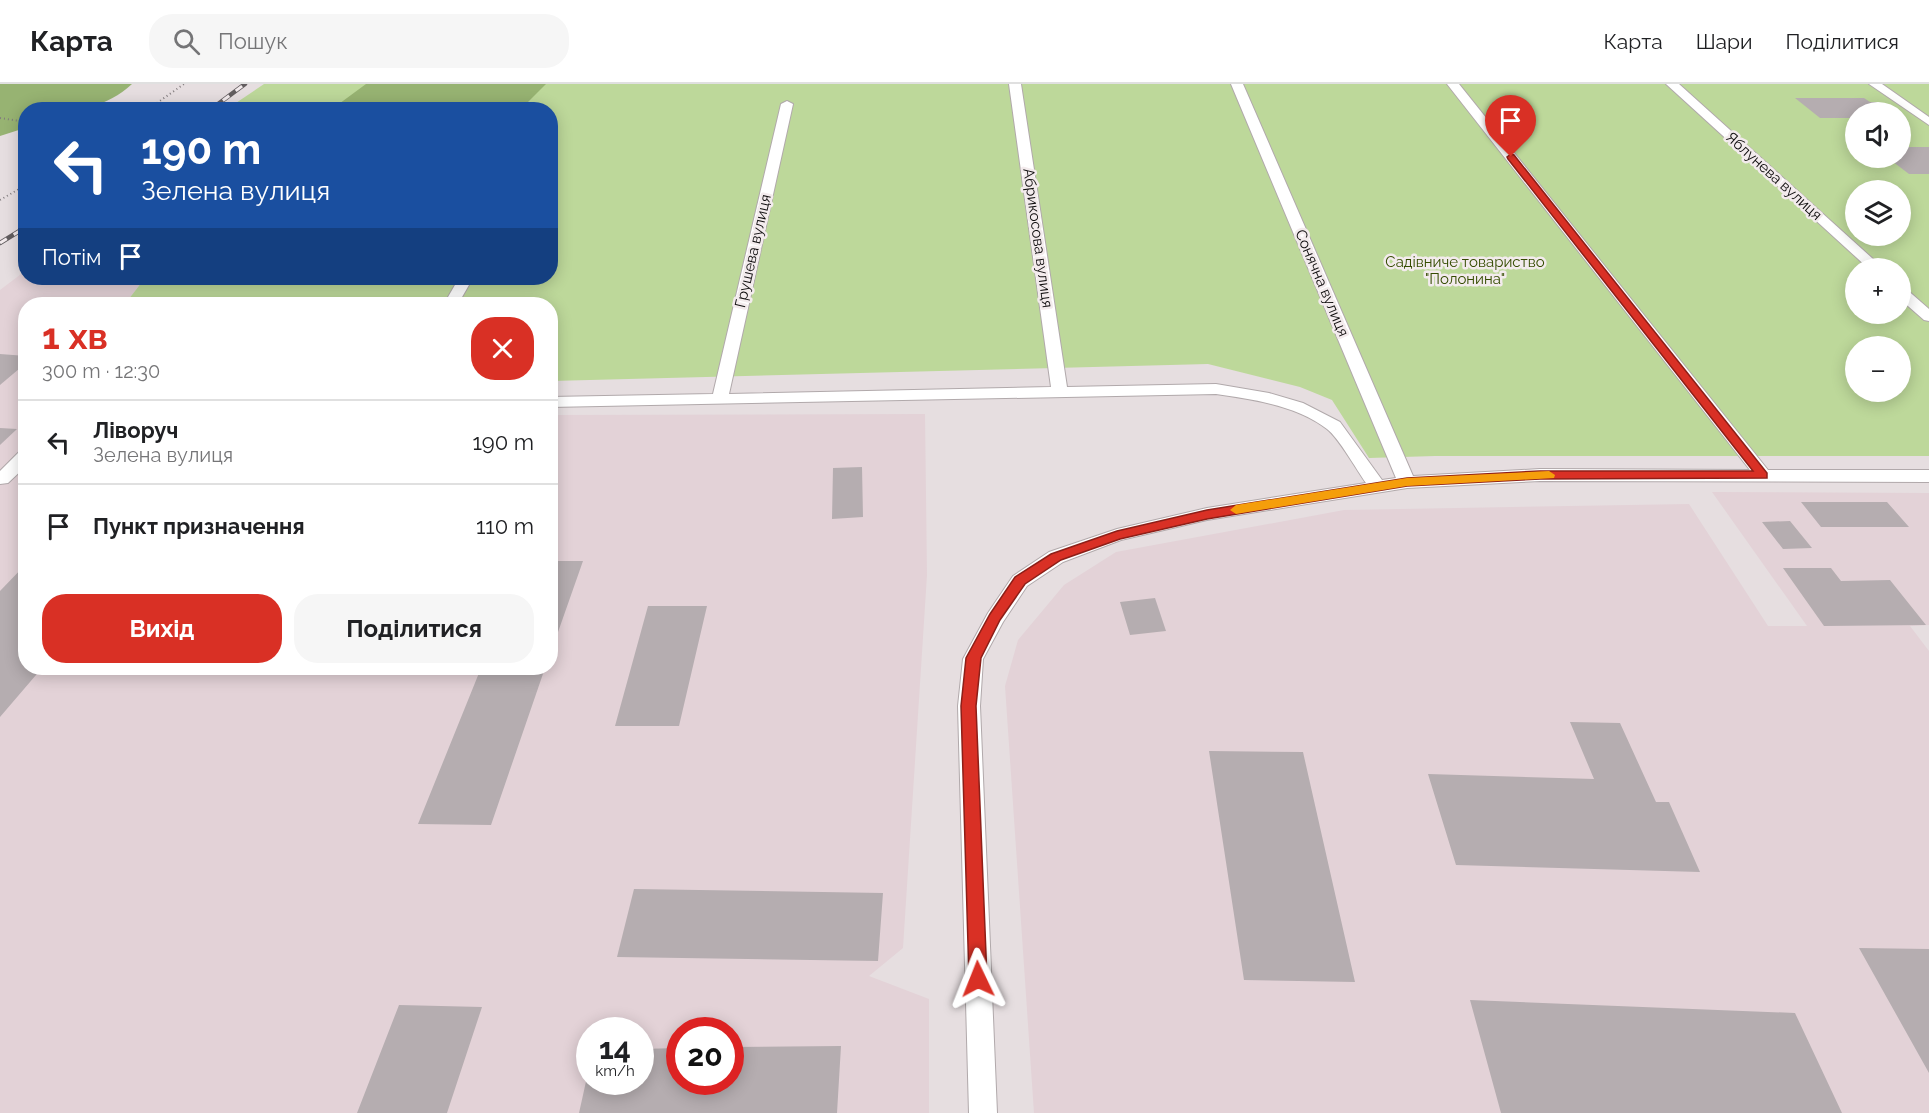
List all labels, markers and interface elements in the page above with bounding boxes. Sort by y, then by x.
search box [149,14,569,68]
text: Карта [30,25,113,58]
icon: search [170,25,203,58]
text: Пошук [218,28,288,54]
text: Карта [1604,29,1663,54]
text: Шари [1696,29,1753,54]
text: Поділитися [1786,29,1899,54]
pin [1485,95,1536,157]
map controls [1845,102,1911,402]
button: sound [1845,102,1911,168]
icon: arrive [1494,104,1527,137]
text: 190 m [141,125,261,174]
icon: left [42,126,120,204]
street label: Яблунева вулиця [1722,128,1826,224]
street label: Абрикосова вулиця [1019,167,1057,309]
text: Зелена вулиця [141,175,330,206]
button: layers [1845,180,1911,246]
street label: Грушева вулиця [731,193,775,309]
street label: Сонячна вулиця [1291,227,1353,339]
icon: arrive [114,240,147,273]
text: Потім [42,244,102,270]
park label: Садівниче товариство "Полонина" [1385,253,1545,288]
button: + [1845,258,1911,324]
text: 1 хв [42,315,108,357]
button: close [471,317,534,380]
button: − [1845,336,1911,402]
text: 300 m · 12:30 [42,359,160,383]
text: Ліворуч [93,417,178,443]
icon: left [42,426,75,459]
text: 190 m [472,429,534,455]
text: Зелена вулиця [93,443,233,467]
icon: arrive [42,510,75,543]
text: Пункт призначення [93,513,305,539]
text: 110 m [476,513,534,539]
button: Вихід [42,594,282,663]
button: Поділитися [294,594,534,663]
position arrow [946,947,1010,1011]
speed limit sign: 20 [666,1017,744,1095]
text: 14 [599,1031,631,1066]
text: km/h [595,1062,635,1080]

